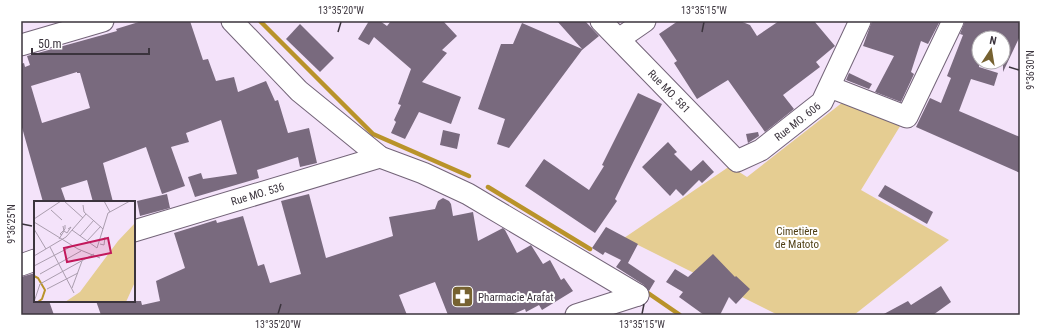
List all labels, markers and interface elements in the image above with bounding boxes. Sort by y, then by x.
text: 13°35'20"W [318,5,364,16]
text: 13°35'15"W [681,5,727,16]
scale bar [32,30,149,56]
north arrow [971,30,1011,70]
text: N [988,34,998,48]
text: 50 m [38,37,62,51]
text: 9°36'30"N [1025,50,1036,90]
street label: Rue MO. 581 [645,67,693,116]
street label: Rue MO. 606 [772,100,823,144]
street label: Rue MO. 536 [229,180,286,208]
inset map [34,201,135,302]
text: 9°36'25"N [6,204,17,244]
park label: Cimetière de Matoto [775,225,820,251]
pharmacy icon: Pharmacie Arafat [449,284,475,310]
place label: Pharmacie Arafat [478,291,554,304]
text: 13°35'20"W [255,319,301,330]
text: 13°35'15"W [619,319,665,330]

